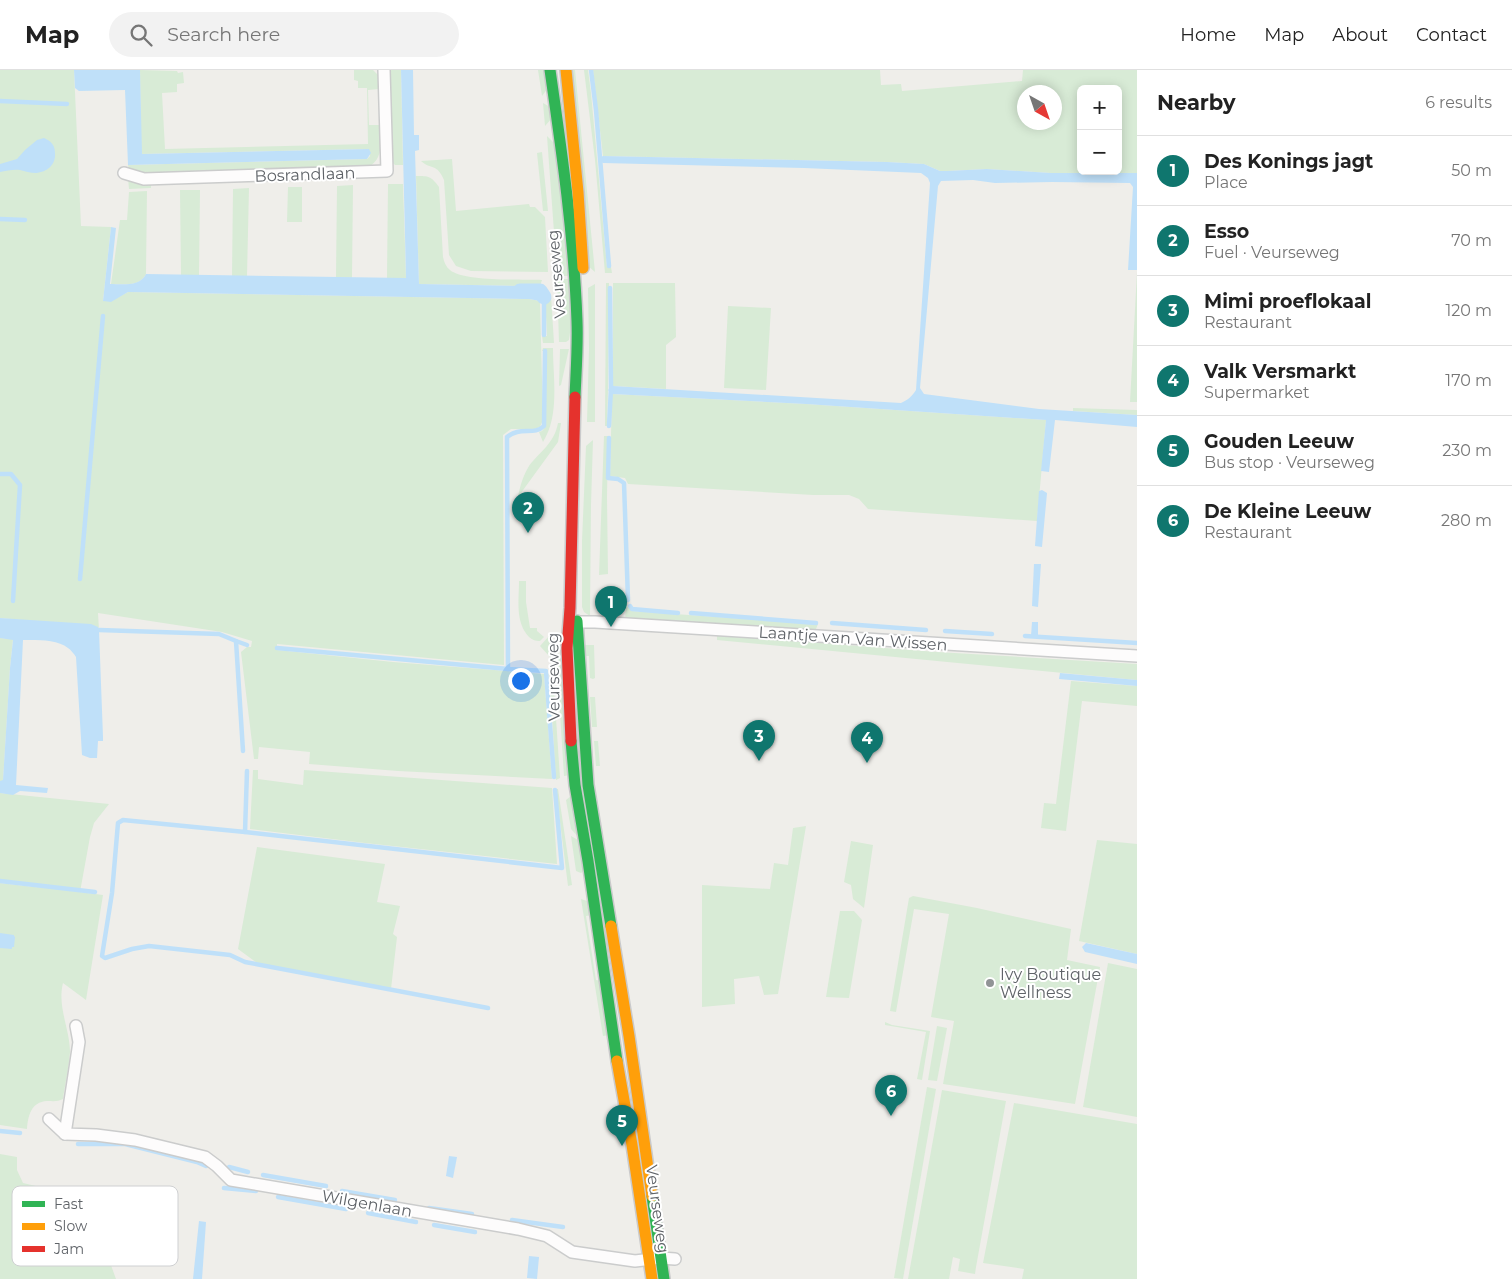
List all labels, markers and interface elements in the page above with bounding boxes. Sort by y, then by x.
search box [109,12,459,57]
text: Map [25,20,79,49]
icon: search [127,21,155,49]
text: Search here [167,23,280,46]
text: Home [1180,24,1236,46]
text: Map [1264,24,1304,46]
text: About [1332,24,1388,46]
text: Contact [1416,24,1487,46]
north arrow [1017,85,1062,130]
map controls [1077,85,1122,175]
button: + [1077,85,1122,130]
text: Nearby [1157,90,1236,115]
text: 6 results [1425,93,1492,112]
button: − [1077,130,1122,175]
text: Des Konings jagt [1204,150,1373,173]
text: 1 [1170,161,1176,180]
text: 50 m [1451,161,1492,180]
street label: Bosrandlaan [254,163,356,186]
text: Place [1204,173,1248,192]
text: Esso [1204,220,1249,243]
street label: Veurseweg [543,229,570,319]
text: 2 [1168,231,1178,250]
text: 70 m [1451,231,1492,250]
text: Fuel · Veurseweg [1204,243,1340,262]
text: Mimi proeflokaal [1204,290,1371,313]
text: 3 [1168,301,1178,320]
text: 120 m [1445,301,1492,320]
text: Restaurant [1204,313,1292,332]
text: Valk Versmarkt [1204,360,1356,383]
text: 4 [1167,371,1179,390]
text: 170 m [1445,371,1492,390]
text: Supermarket [1204,383,1310,402]
text: Gouden Leeuw [1204,430,1354,453]
text: 5 [1168,441,1178,460]
text: 230 m [1442,441,1492,460]
text: Bus stop · Veurseweg [1204,453,1375,472]
pin: 2 [512,492,544,533]
text: De Kleine Leeuw [1204,500,1371,523]
text: 6 [1168,511,1178,530]
text: 280 m [1441,511,1492,530]
text: Restaurant [1204,523,1292,542]
pin: 1 [595,586,627,627]
street label: Laantje van Van Wissen [758,622,948,655]
street label: Veurseweg [543,632,564,722]
your location [508,668,534,694]
pin: 3 [743,720,775,761]
pin: 4 [851,722,883,763]
place label: Ivy Boutique Wellness [1000,965,1101,1002]
marker: Ivy Boutique Wellness [984,977,996,989]
pin: 6 [875,1075,907,1116]
pin: 5 [606,1105,638,1146]
street label: Veurseweg [642,1164,673,1254]
legend [12,1186,178,1266]
street label: Wilgenlaan [320,1186,414,1221]
text: Fast [54,1195,84,1213]
text: Slow [54,1217,88,1235]
text: Jam [53,1240,84,1258]

